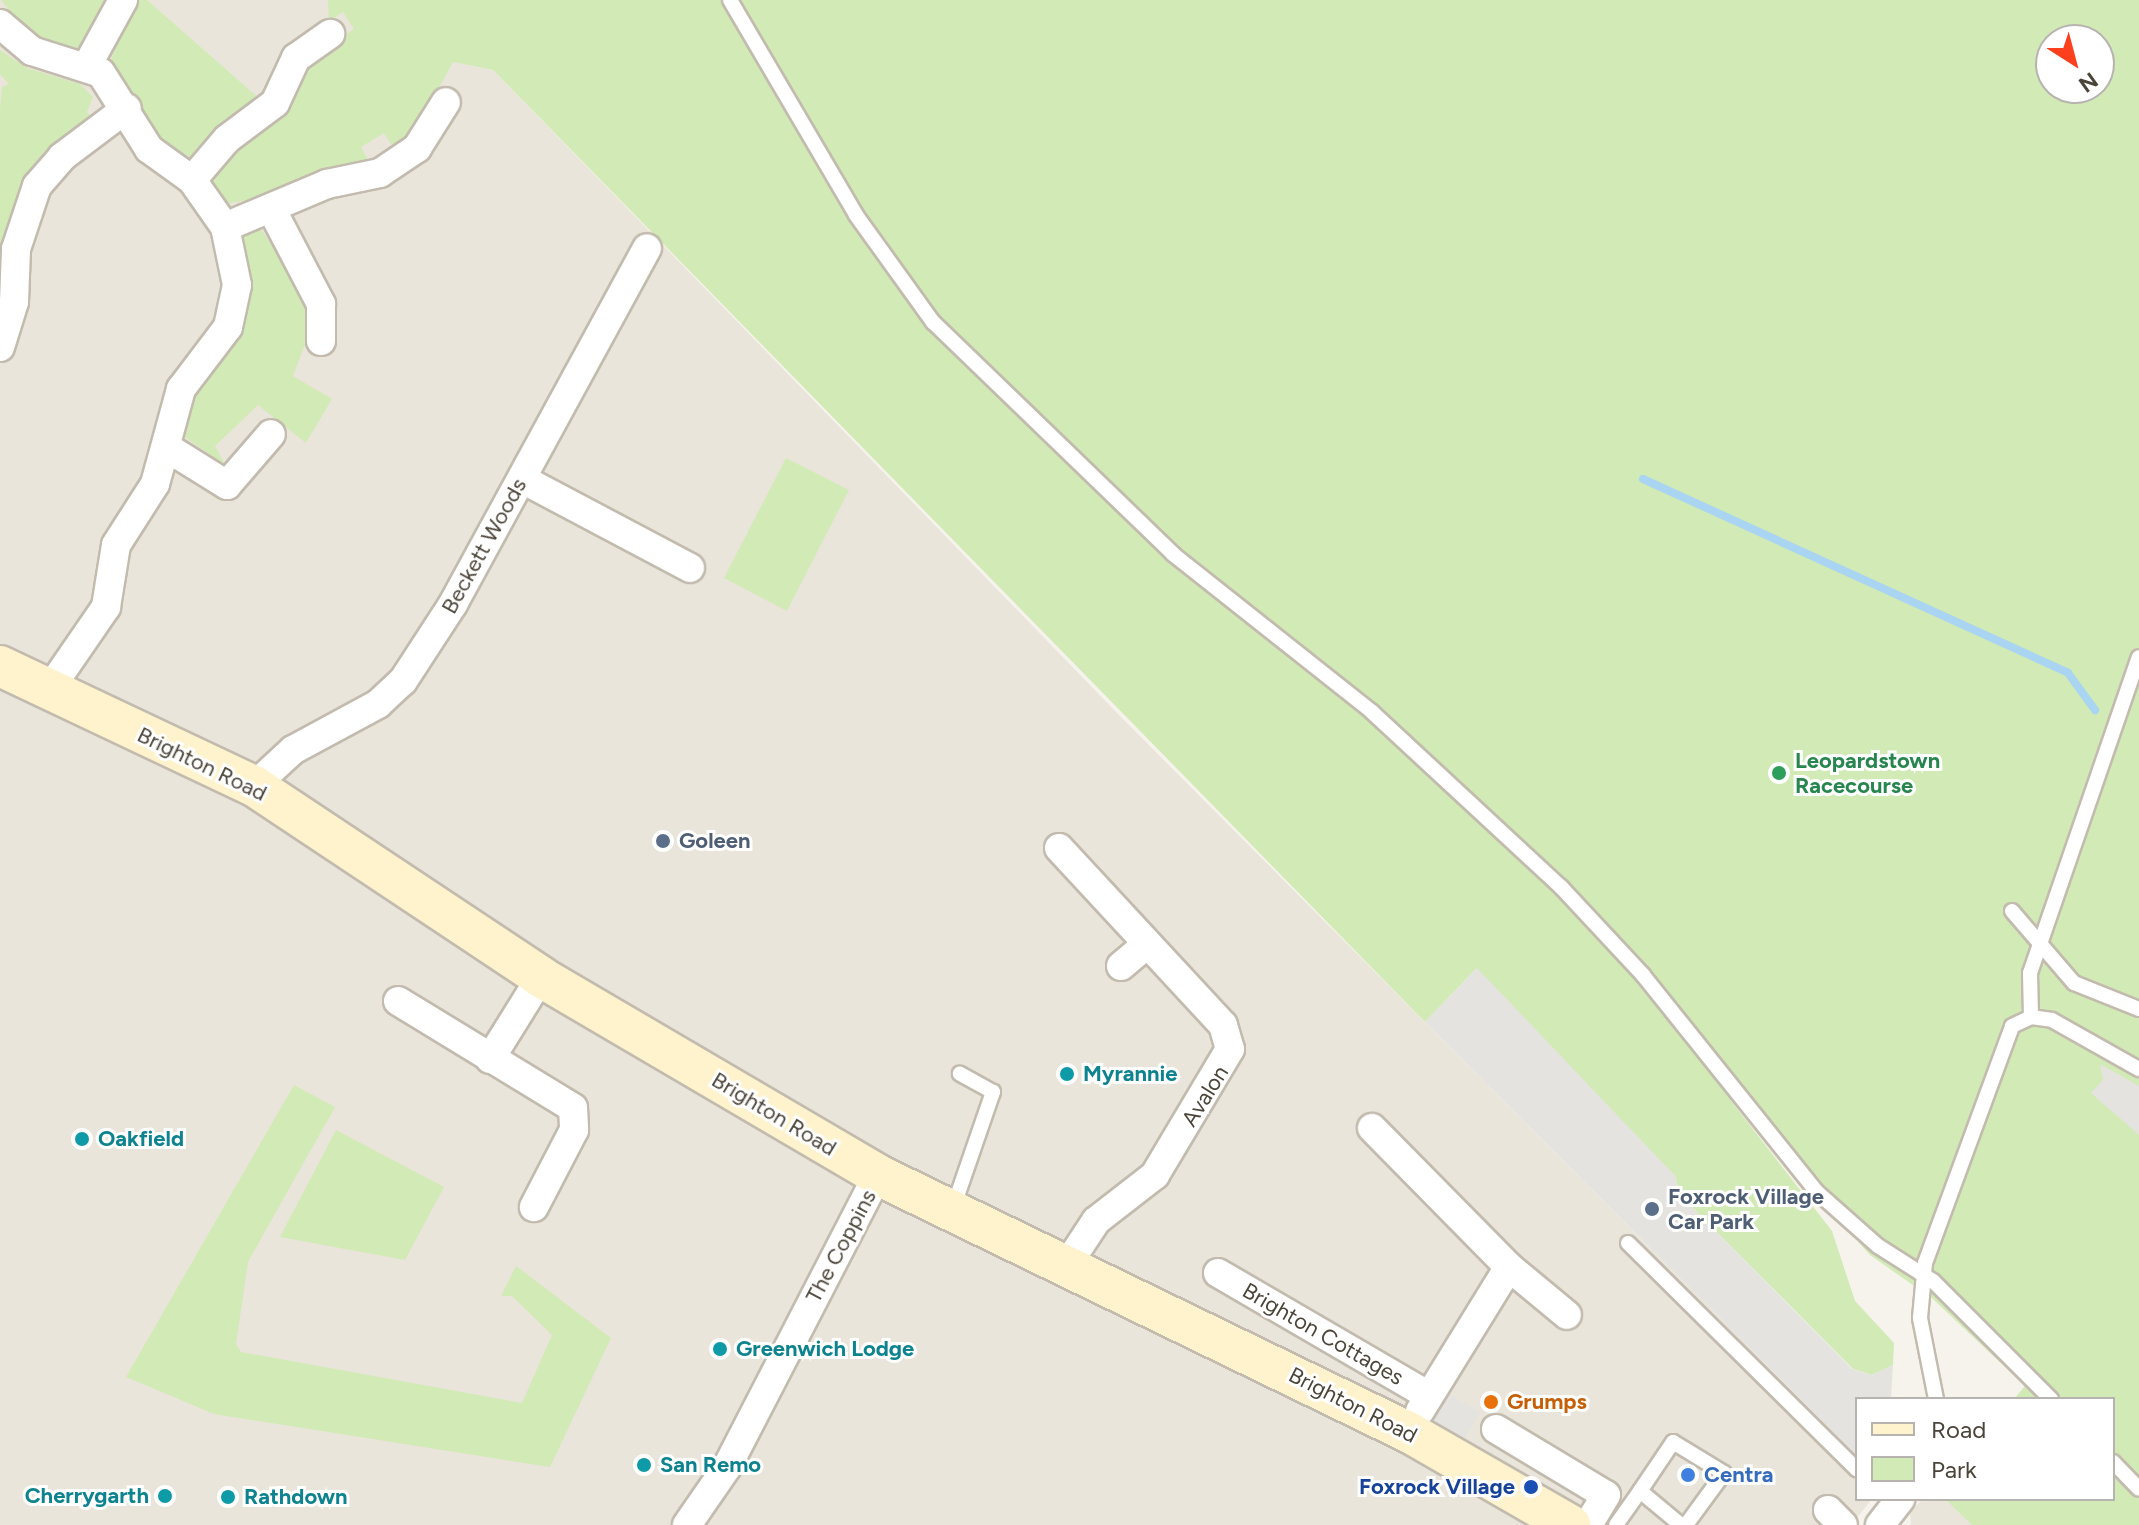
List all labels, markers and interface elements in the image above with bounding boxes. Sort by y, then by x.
north arrow [2035,24,2115,104]
text: N [2073,66,2103,98]
street label: Beckett Woods [436,474,532,618]
street label: Brighton Road [133,721,271,807]
place label: Leopardstown Racecourse [1795,747,1940,798]
marker: Leopardstown Racecourse [1770,764,1788,782]
place label: Goleen [679,828,750,854]
marker: Goleen [654,832,672,850]
place label: Myrannie [1083,1061,1178,1087]
street label: Avalon [1176,1061,1234,1131]
marker: Myrannie [1058,1065,1076,1083]
street label: Brighton Road [707,1066,841,1162]
place label: Oakfield [98,1126,184,1152]
marker: Oakfield [73,1130,91,1148]
place label: Foxrock Village Car Park [1668,1183,1824,1234]
street label: The Coppins [800,1185,882,1307]
marker: Foxrock Village Car Park [1643,1200,1661,1218]
street label: Brighton Cottages [1238,1277,1408,1391]
place label: Greenwich Lodge [736,1336,914,1362]
marker: Greenwich Lodge [711,1340,729,1358]
street label: Brighton Road [1284,1361,1422,1449]
place label: Grumps [1507,1389,1587,1415]
marker: Grumps [1482,1393,1500,1411]
legend [1855,1397,2115,1501]
text: Road [1931,1415,1986,1444]
place label: San Remo [660,1452,761,1478]
text: Park [1931,1455,1977,1484]
marker: San Remo [635,1456,653,1474]
place label: Centra [1704,1462,1774,1488]
marker: Centra [1679,1466,1697,1484]
place label: Foxrock Village [1359,1474,1515,1500]
marker: Foxrock Village [1522,1478,1540,1496]
place label: Cherrygarth [25,1483,149,1509]
place label: Rathdown [244,1484,348,1510]
marker: Cherrygarth [156,1487,174,1505]
marker: Rathdown [219,1488,237,1506]

